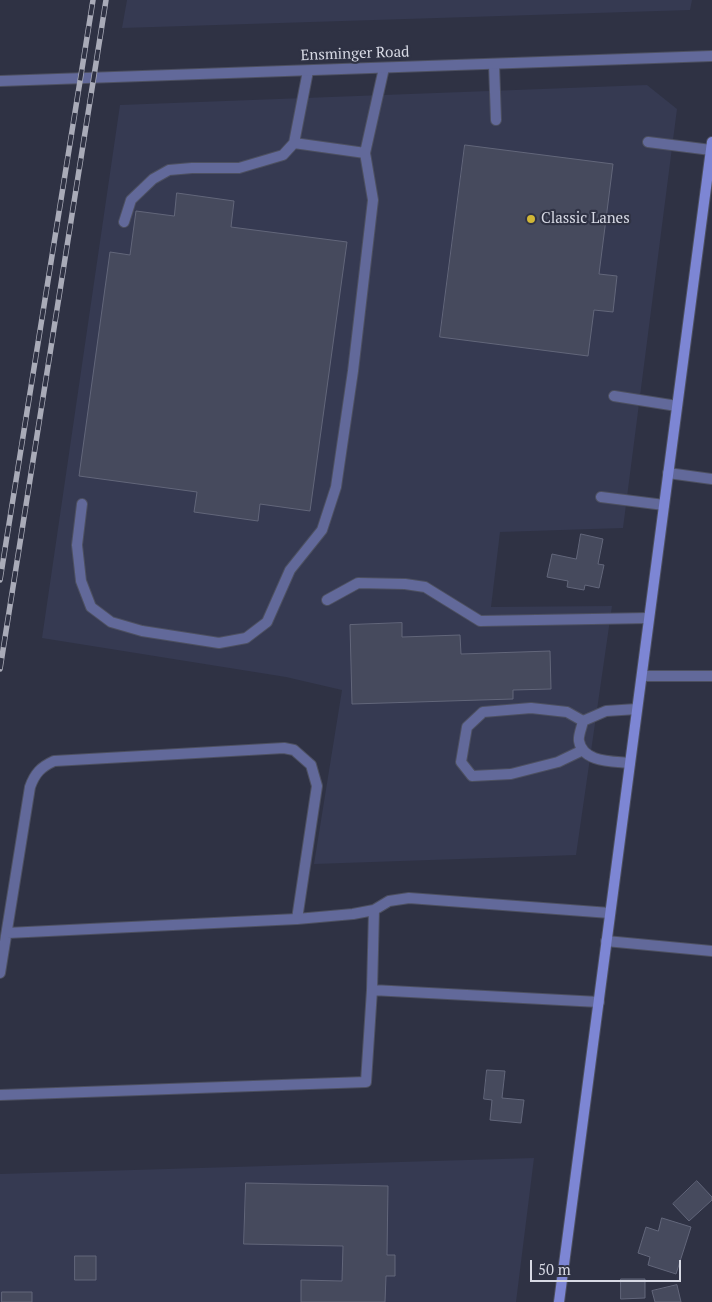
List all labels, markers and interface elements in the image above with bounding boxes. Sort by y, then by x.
street label: Ensminger Road [300,43,410,65]
place label: Classic Lanes [541,210,630,228]
marker: Classic Lanes [525,213,537,225]
scale bar [532,1250,683,1282]
text: 50 m [538,1259,571,1279]

